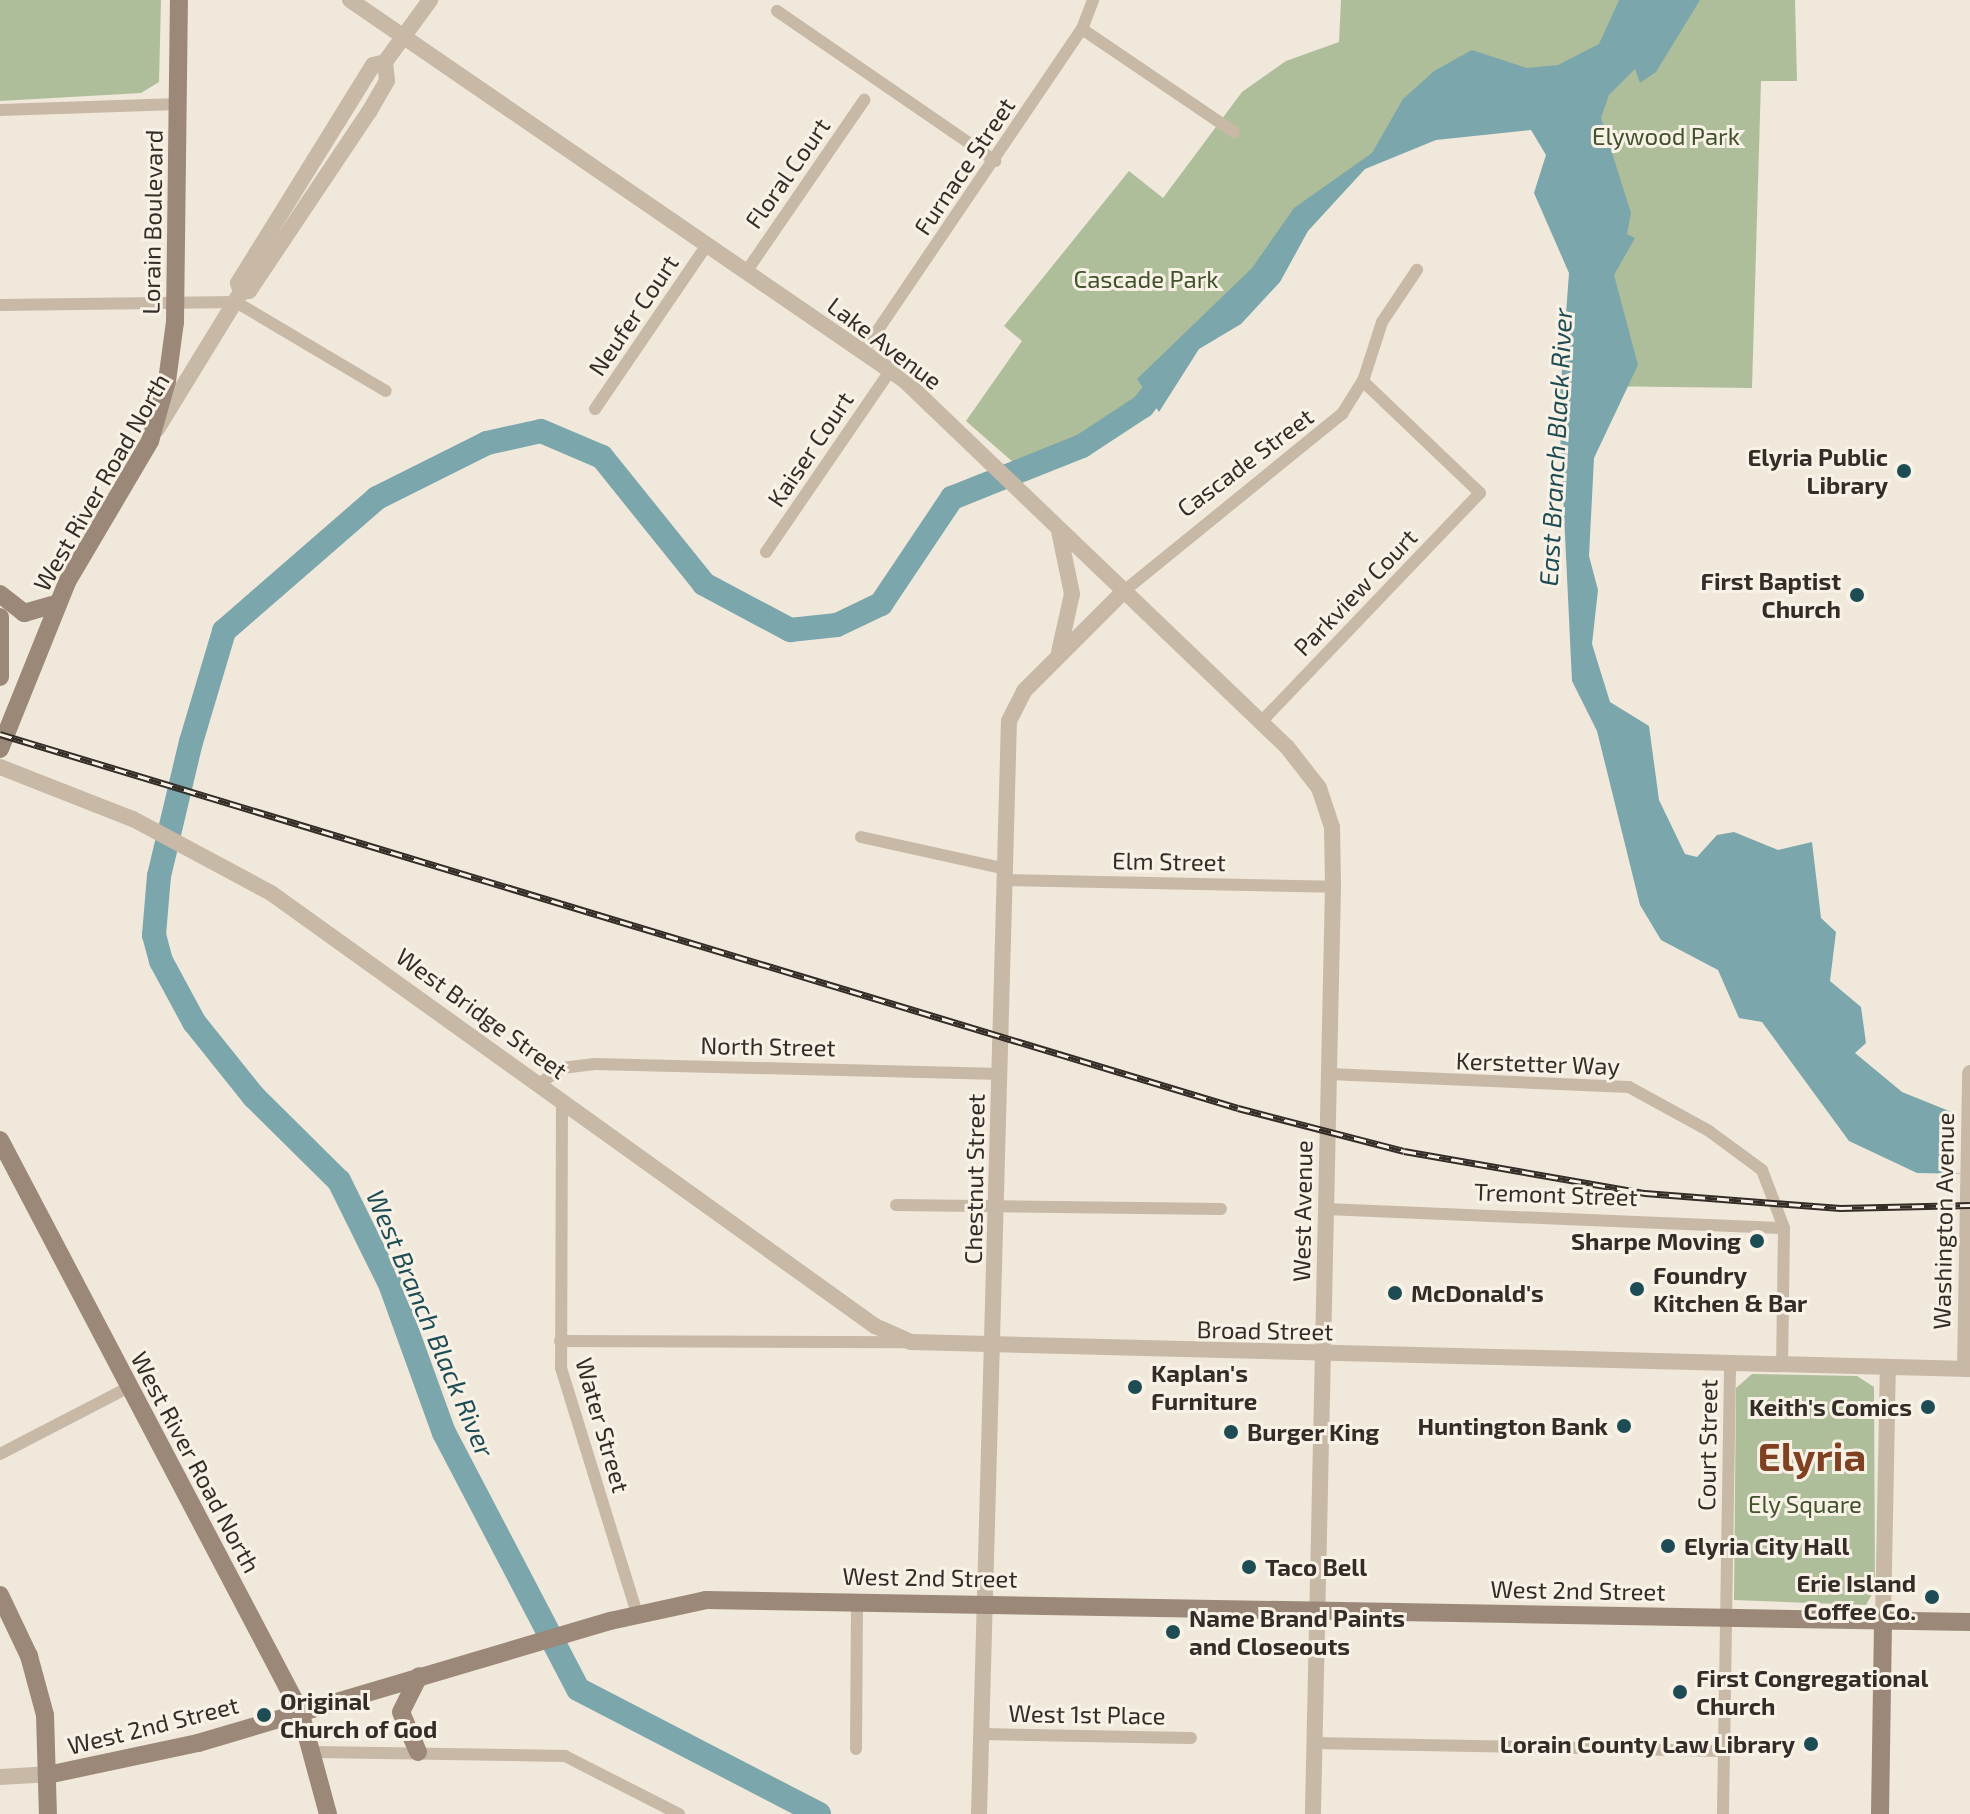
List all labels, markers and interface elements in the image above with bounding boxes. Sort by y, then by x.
street label: Furnace Street [907,92,1021,240]
street label: Floral Court [738,112,836,234]
park label: Elywood Park [1592,122,1740,150]
street label: Lorain Boulevard [136,129,168,315]
street label: Neufer Court [582,249,684,381]
park label: Cascade Park [1073,265,1219,293]
street label: Lake Avenue [822,291,948,395]
water label: East Branch Black River [1532,307,1578,587]
street label: West River Road North [27,368,175,596]
street label: Kaiser Court [761,386,859,512]
street label: Cascade Street [1171,402,1319,522]
place label: Elyria Public Library [1748,443,1888,499]
marker: Elyria Public Library [1895,462,1913,480]
street label: Parkview Court [1287,522,1423,662]
place label: First Baptist Church [1701,567,1841,623]
marker: First Baptist Church [1848,586,1866,604]
street label: Elm Street [1112,846,1226,876]
street label: West Bridge Street [391,941,573,1085]
street label: North Street [700,1030,836,1062]
street label: Kerstetter Way [1455,1046,1621,1080]
street label: Chestnut Street [958,1093,990,1265]
street label: Washington Avenue [1927,1112,1959,1330]
street label: West Avenue [1286,1140,1318,1282]
street label: Tremont Street [1474,1177,1638,1211]
water label: West Branch Black River [360,1185,502,1461]
place label: Sharpe Moving [1571,1227,1741,1255]
marker: Sharpe Moving [1748,1232,1766,1250]
place label: Foundry Kitchen & Bar [1653,1261,1807,1317]
place label: McDonald's [1411,1279,1544,1307]
marker: Foundry Kitchen & Bar [1628,1280,1646,1298]
marker: McDonald's [1386,1284,1404,1302]
street label: Broad Street [1196,1314,1334,1346]
street label: West River Road North [125,1346,267,1578]
street label: Water Street [570,1354,636,1496]
place label: Kaplan's Furniture [1151,1359,1257,1415]
marker: Kaplan's Furniture [1126,1378,1144,1396]
street label: Court Street [1691,1379,1723,1511]
place label: Keith's Comics [1749,1393,1912,1421]
marker: Keith's Comics [1919,1398,1937,1416]
place label: Huntington Bank [1417,1412,1608,1440]
marker: Huntington Bank [1615,1417,1633,1435]
place label: Burger King [1247,1418,1380,1446]
marker: Burger King [1222,1423,1240,1441]
district label: Elyria [1758,1431,1866,1479]
park label: Ely Square [1748,1490,1862,1518]
place label: Elyria City Hall [1684,1532,1850,1560]
marker: Elyria City Hall [1659,1537,1677,1555]
place label: Taco Bell [1265,1553,1367,1581]
marker: Taco Bell [1240,1558,1258,1576]
street label: West 2nd Street [842,1561,1018,1593]
place label: Erie Island Coffee Co. [1796,1569,1916,1625]
street label: West 2nd Street [1490,1574,1666,1606]
marker: Erie Island Coffee Co. [1923,1588,1941,1606]
place label: Name Brand Paints and Closeouts [1189,1604,1405,1660]
marker: Name Brand Paints and Closeouts [1164,1623,1182,1641]
place label: First Congregational Church [1696,1664,1928,1720]
marker: First Congregational Church [1671,1683,1689,1701]
place label: Original Church of God [280,1687,438,1743]
street label: West 2nd Street [65,1690,241,1760]
street label: West 1st Place [1008,1698,1166,1730]
marker: Original Church of God [255,1706,273,1724]
place label: Lorain County Law Library [1499,1730,1795,1758]
marker: Lorain County Law Library [1802,1735,1820,1753]

